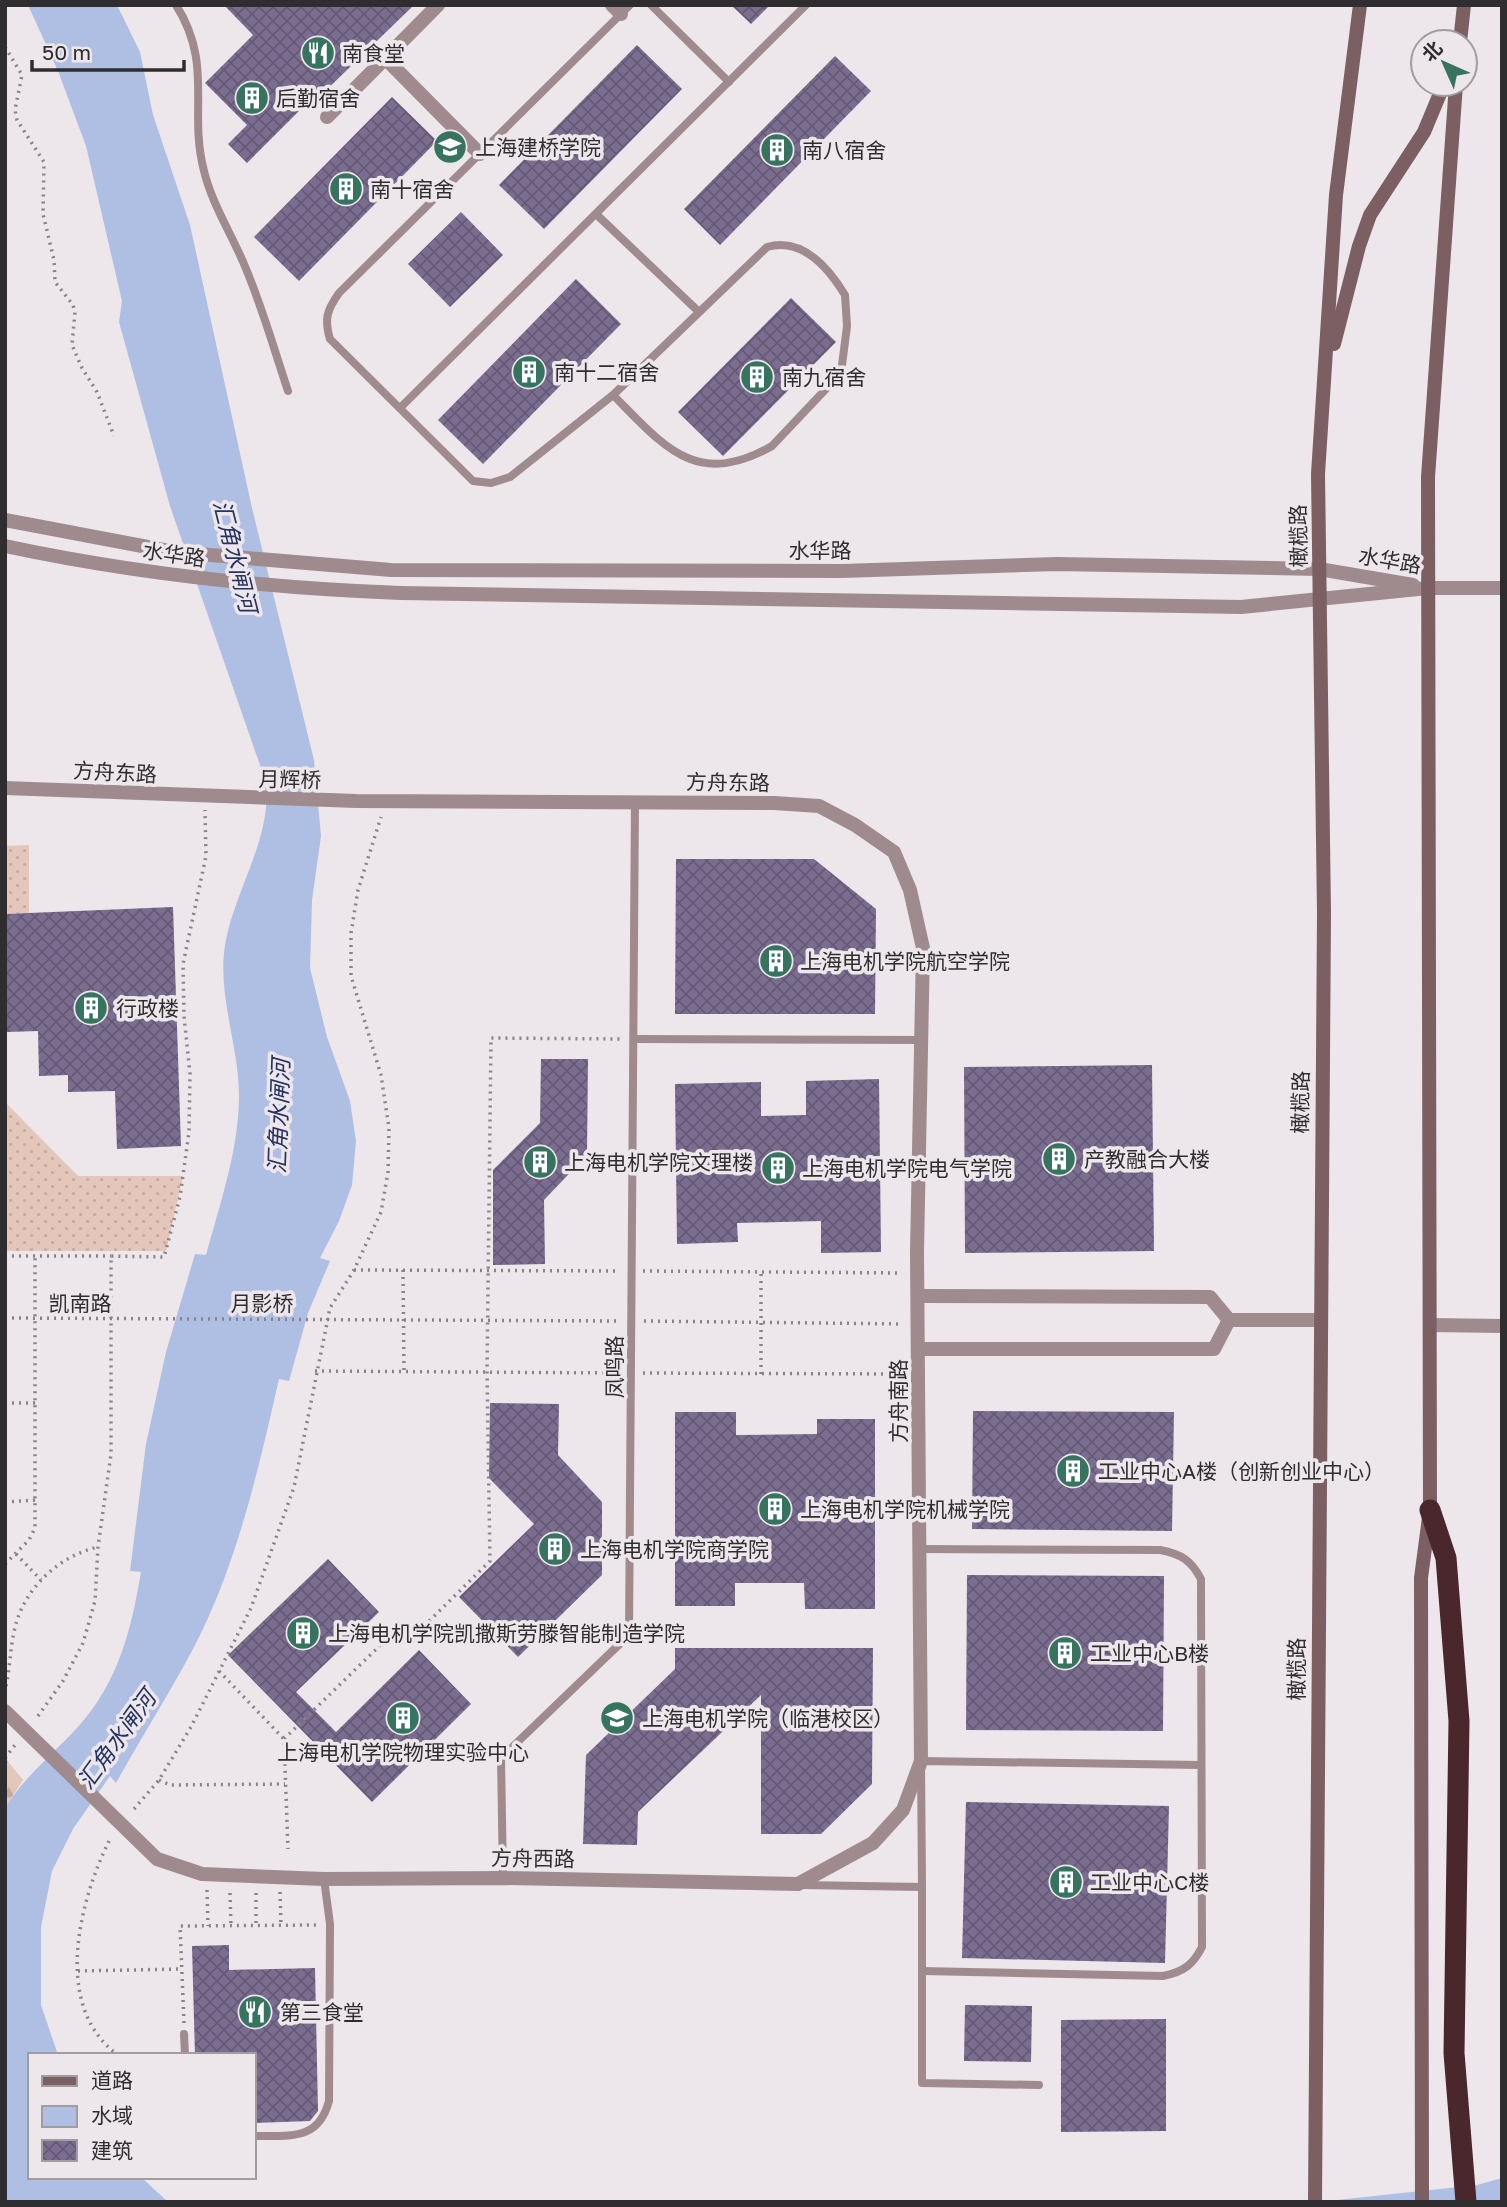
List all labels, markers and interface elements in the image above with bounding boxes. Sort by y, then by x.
scale bar [32,28,184,72]
north arrow [1409,28,1479,98]
restaurant icon: 南食堂 [299,34,337,72]
text: 北 [1417,36,1446,65]
text: 50 m [42,39,91,65]
place label: 南食堂 [342,40,405,66]
building icon: 后勤宿舍 [233,79,271,117]
place label: 后勤宿舍 [276,85,360,111]
school or university icon: 上海建桥学院 [431,128,469,166]
building icon: 南八宿舍 [758,131,796,169]
place label: 上海建桥学院 [475,134,601,160]
place label: 南八宿舍 [802,137,886,163]
building icon: 南十宿舍 [327,170,365,208]
place label: 南十宿舍 [370,176,454,202]
building icon: 南十二宿舍 [510,353,548,391]
building icon: 南九宿舍 [738,358,776,396]
place label: 南十二宿舍 [554,359,659,385]
place label: 南九宿舍 [782,364,866,390]
water label: 汇角水闸河 [209,497,264,619]
street label: 橄榄路 [1284,504,1312,568]
street label: 水华路 [141,537,207,571]
street label: 水华路 [789,537,852,563]
street label: 水华路 [1357,542,1423,578]
street label: 方舟东路 [72,757,158,787]
street label: 月辉桥 [258,765,322,793]
street label: 方舟东路 [686,768,770,796]
building icon: 上海电机学院航空学院 [757,942,795,980]
place label: 上海电机学院航空学院 [800,948,1010,974]
building icon: 行政楼 [72,989,110,1027]
place label: 行政楼 [116,995,179,1021]
water label: 汇角水闸河 [262,1054,294,1174]
street label: 橄榄路 [1286,1070,1314,1134]
building icon: 产教融合大楼 [1040,1140,1078,1178]
building icon: 上海电机学院文理楼 [521,1143,559,1181]
place label: 产教融合大楼 [1084,1146,1210,1172]
place label: 上海电机学院文理楼 [564,1149,753,1175]
building icon: 上海电机学院电气学院 [759,1149,797,1187]
place label: 上海电机学院电气学院 [802,1155,1012,1181]
street label: 凯南路 [49,1290,112,1316]
street label: 月影桥 [231,1290,294,1316]
street label: 凤鸣路 [601,1336,627,1399]
street label: 方舟南路 [885,1359,911,1443]
building icon: 工业中心A楼（创新创业中心） [1054,1452,1092,1490]
place label: 工业中心A楼（创新创业中心） [1098,1458,1385,1484]
building icon: 上海电机学院机械学院 [756,1490,794,1528]
place label: 上海电机学院机械学院 [800,1496,1010,1522]
building icon: 上海电机学院商学院 [536,1530,574,1568]
place label: 上海电机学院商学院 [580,1536,769,1562]
building icon: 上海电机学院凯撒斯劳滕智能制造学院 [284,1614,322,1652]
place label: 上海电机学院凯撒斯劳滕智能制造学院 [328,1620,685,1646]
building icon: 工业中心B楼 [1046,1634,1084,1672]
street label: 橄榄路 [1283,1638,1309,1701]
place label: 工业中心B楼 [1090,1640,1209,1666]
water label: 汇角水闸河 [71,1681,163,1794]
building icon: 上海电机学院物理实验中心 [384,1699,422,1737]
school or university icon: 上海电机学院（临港校区） [598,1699,636,1737]
place label: 上海电机学院（临港校区） [642,1705,894,1731]
place label: 上海电机学院物理实验中心 [277,1739,529,1765]
street label: 方舟西路 [491,1844,575,1872]
building icon: 工业中心C楼 [1047,1863,1085,1901]
place label: 工业中心C楼 [1090,1869,1209,1895]
restaurant icon: 第三食堂 [236,1993,274,2031]
place label: 第三食堂 [280,1999,364,2025]
legend [28,2053,256,2179]
text: 道路 [91,2067,133,2093]
text: 水域 [91,2102,133,2128]
text: 建筑 [91,2137,133,2163]

